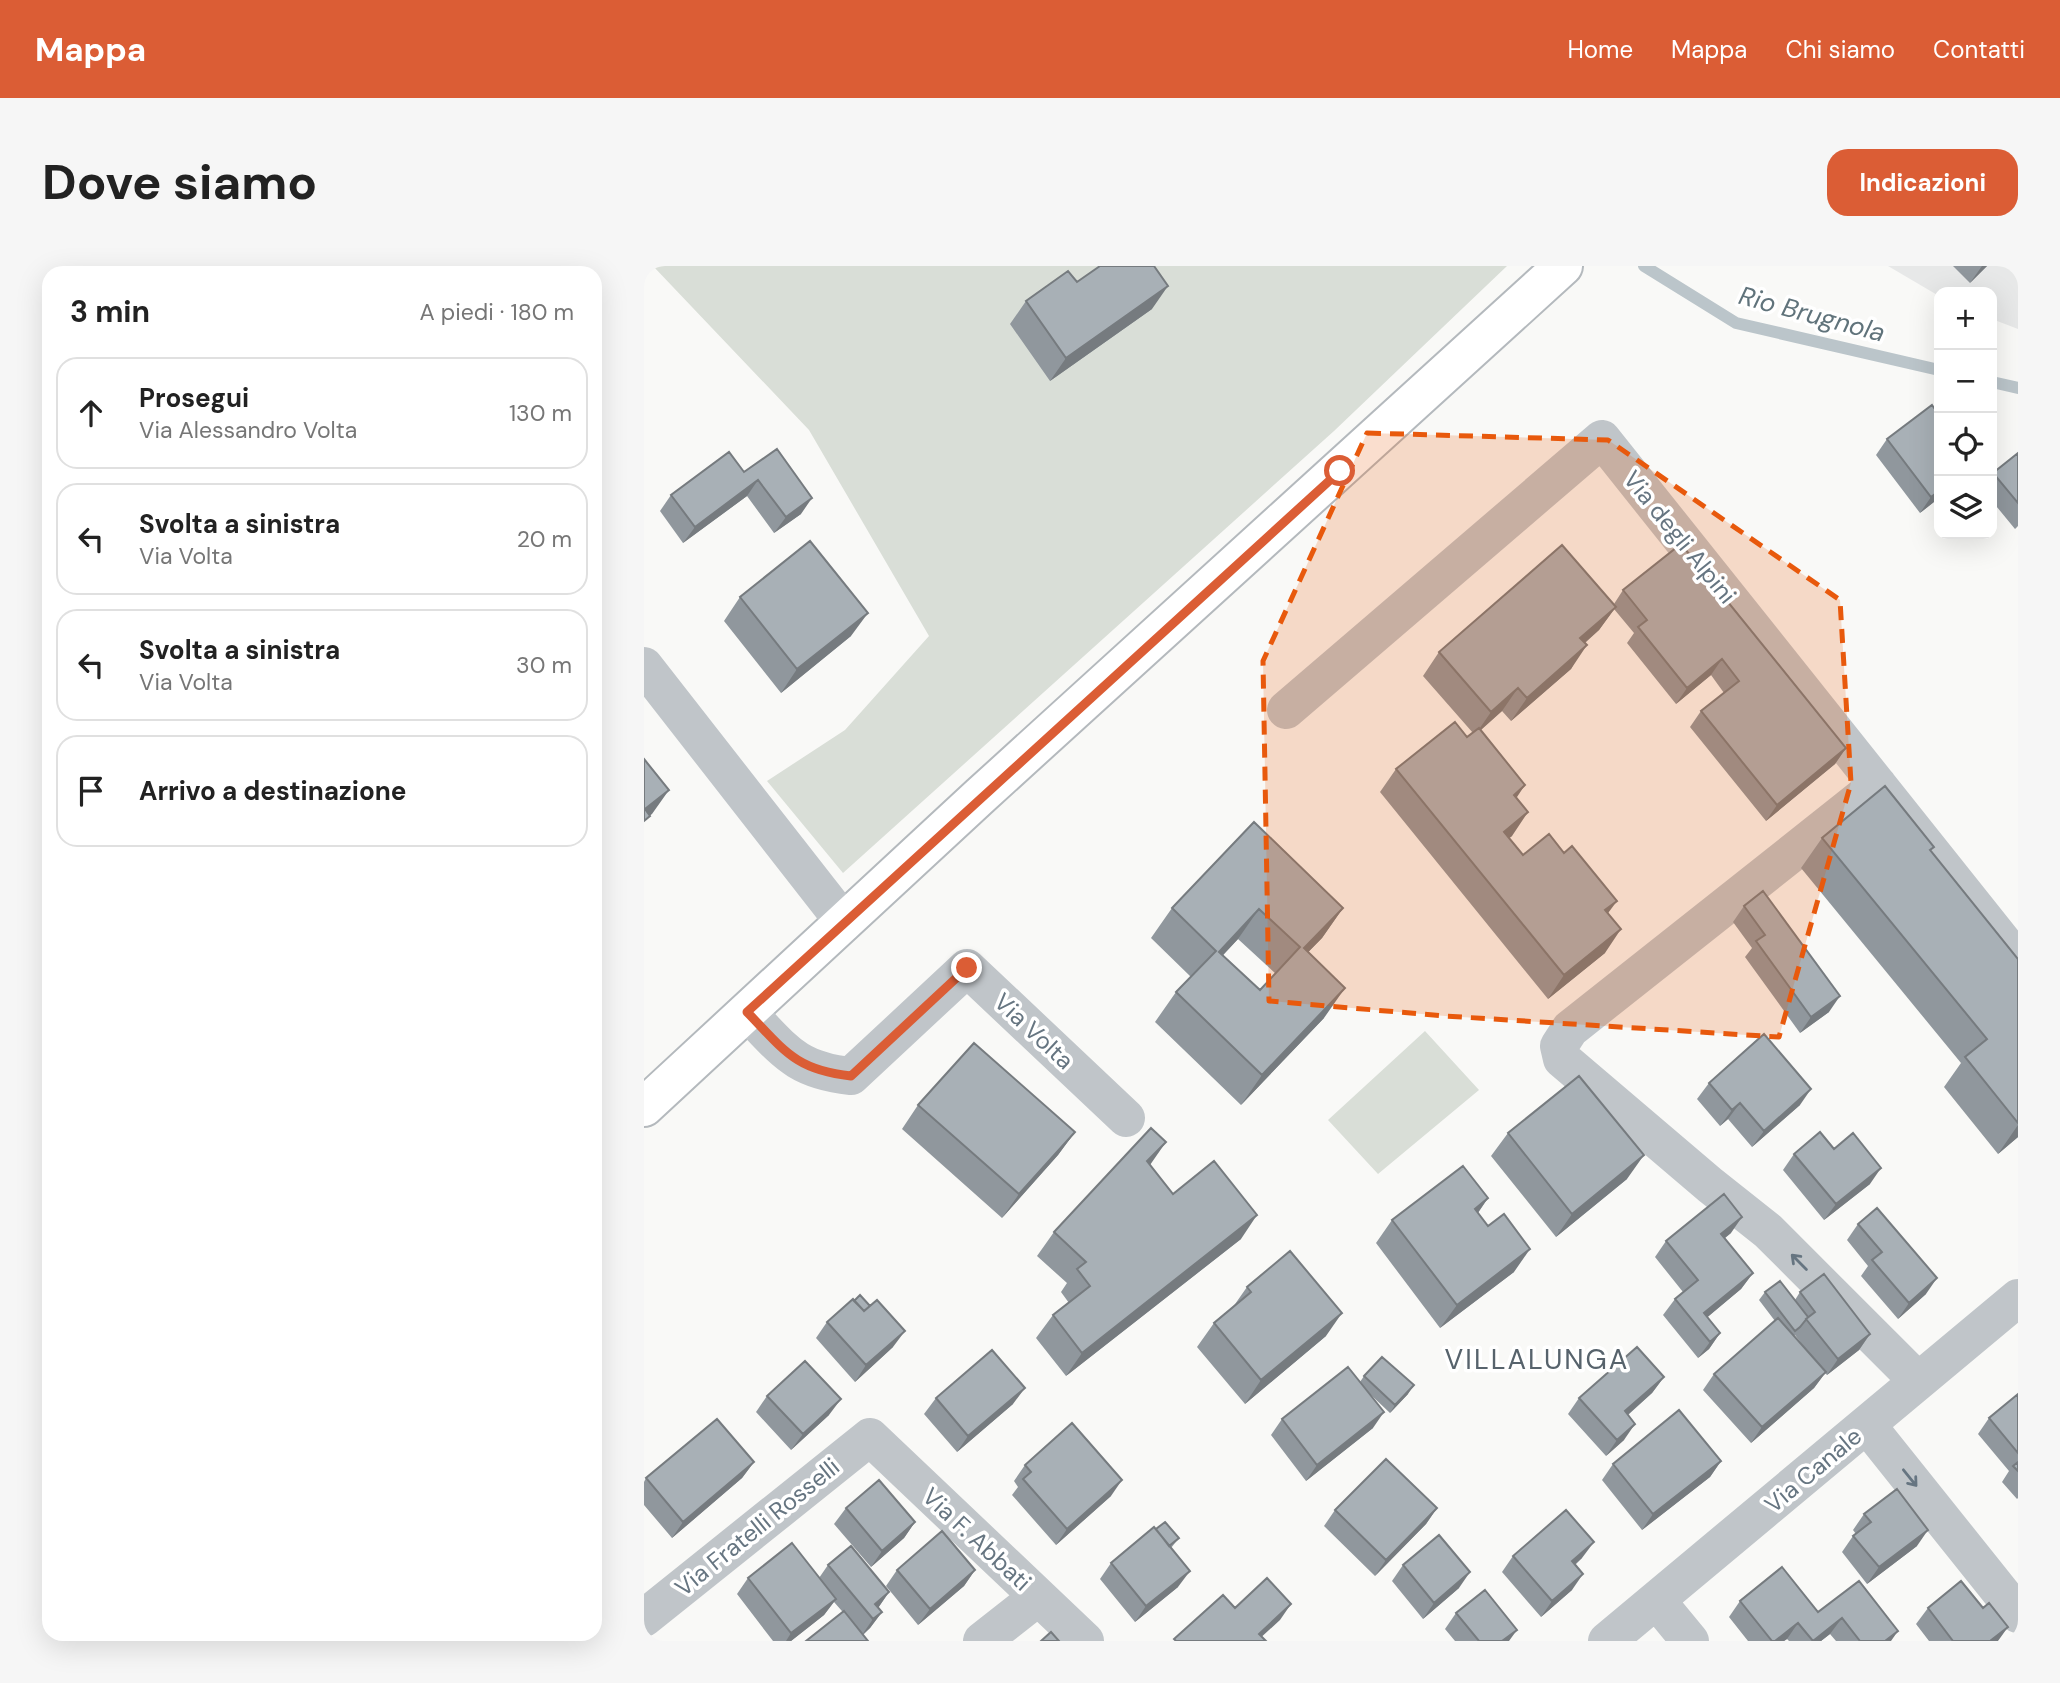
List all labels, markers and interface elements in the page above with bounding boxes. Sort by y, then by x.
text: Mappa [35,28,146,71]
text: Home [1567,34,1633,65]
text: Mappa [1671,34,1747,65]
text: Chi siamo [1785,34,1895,65]
text: Contatti [1933,34,2025,65]
button: Indicazioni [1827,149,2018,216]
text: Dove siamo [42,150,317,214]
water label: Rio Brugnola [1735,278,1889,350]
map controls [1934,287,1997,539]
button: + [1934,287,1997,350]
text: 3 min [70,292,150,331]
text: A piedi · 180 m [419,297,574,327]
button: − [1934,350,1997,413]
text: Prosegui [139,381,249,415]
icon: ahead [72,394,110,432]
text: 130 m [509,398,572,428]
button: locate [1934,413,1997,476]
text: Via Alessandro Volta [139,415,357,445]
route start [1324,455,1355,486]
street label: Via degli Alpini [1617,464,1743,610]
button: layers [1934,476,1997,539]
text: Svolta a sinistra [139,507,340,541]
icon: left [72,520,110,558]
text: 20 m [517,524,572,554]
text: Via Volta [139,541,233,571]
text: Svolta a sinistra [139,633,340,667]
icon: left [72,646,110,684]
text: 30 m [516,650,572,680]
text: Via Volta [139,667,233,697]
icon: arrive [72,772,110,810]
text: Arrivo a destinazione [139,774,406,808]
route end [951,952,982,983]
street label: Via Volta [988,986,1080,1076]
one-way arrow [1791,1254,1808,1271]
district label: VILLALUNGA [1445,1341,1629,1378]
street label: Via Canale [1758,1420,1868,1520]
street label: Via Fratelli Rosselli [668,1451,846,1603]
one-way arrow [1902,1469,1917,1487]
street label: Via F. Abbati [916,1481,1038,1597]

